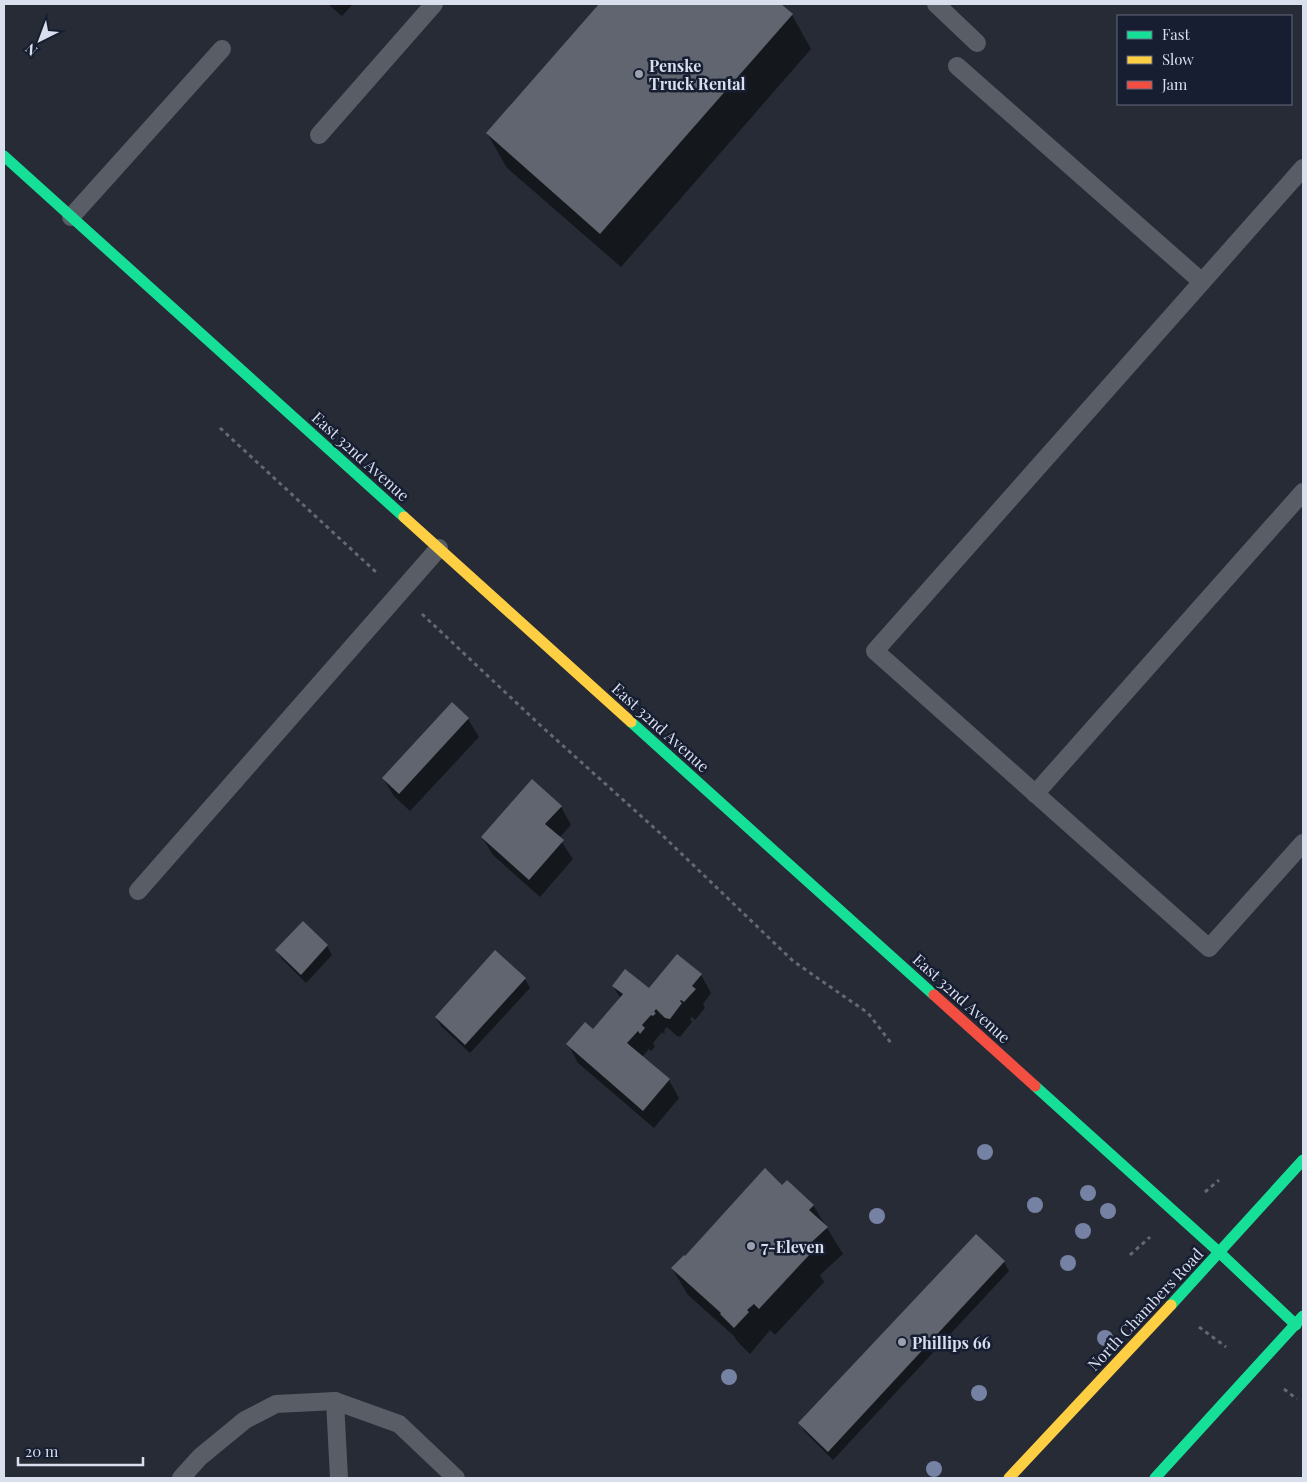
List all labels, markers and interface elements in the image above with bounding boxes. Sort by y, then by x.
north arrow [15,15,65,65]
legend [1117,15,1292,105]
text: Fast [1162,24,1191,44]
text: N [21,40,41,60]
text: Slow [1162,49,1194,69]
place label: Penske Truck Rental [649,55,746,94]
marker: Penske Truck Rental [633,68,645,80]
text: Jam [1161,74,1188,94]
street label: East 32nd Avenue [308,407,414,505]
street label: East 32nd Avenue [608,678,714,776]
street label: East 32nd Avenue [909,949,1015,1047]
place label: 7-Eleven [761,1236,824,1257]
marker: 7-Eleven [745,1240,757,1252]
street label: North Chambers Road [1083,1243,1207,1375]
place label: Phillips 66 [912,1332,991,1353]
marker: Phillips 66 [896,1336,908,1348]
scale bar [18,1434,142,1466]
text: 20 m [25,1441,59,1461]

